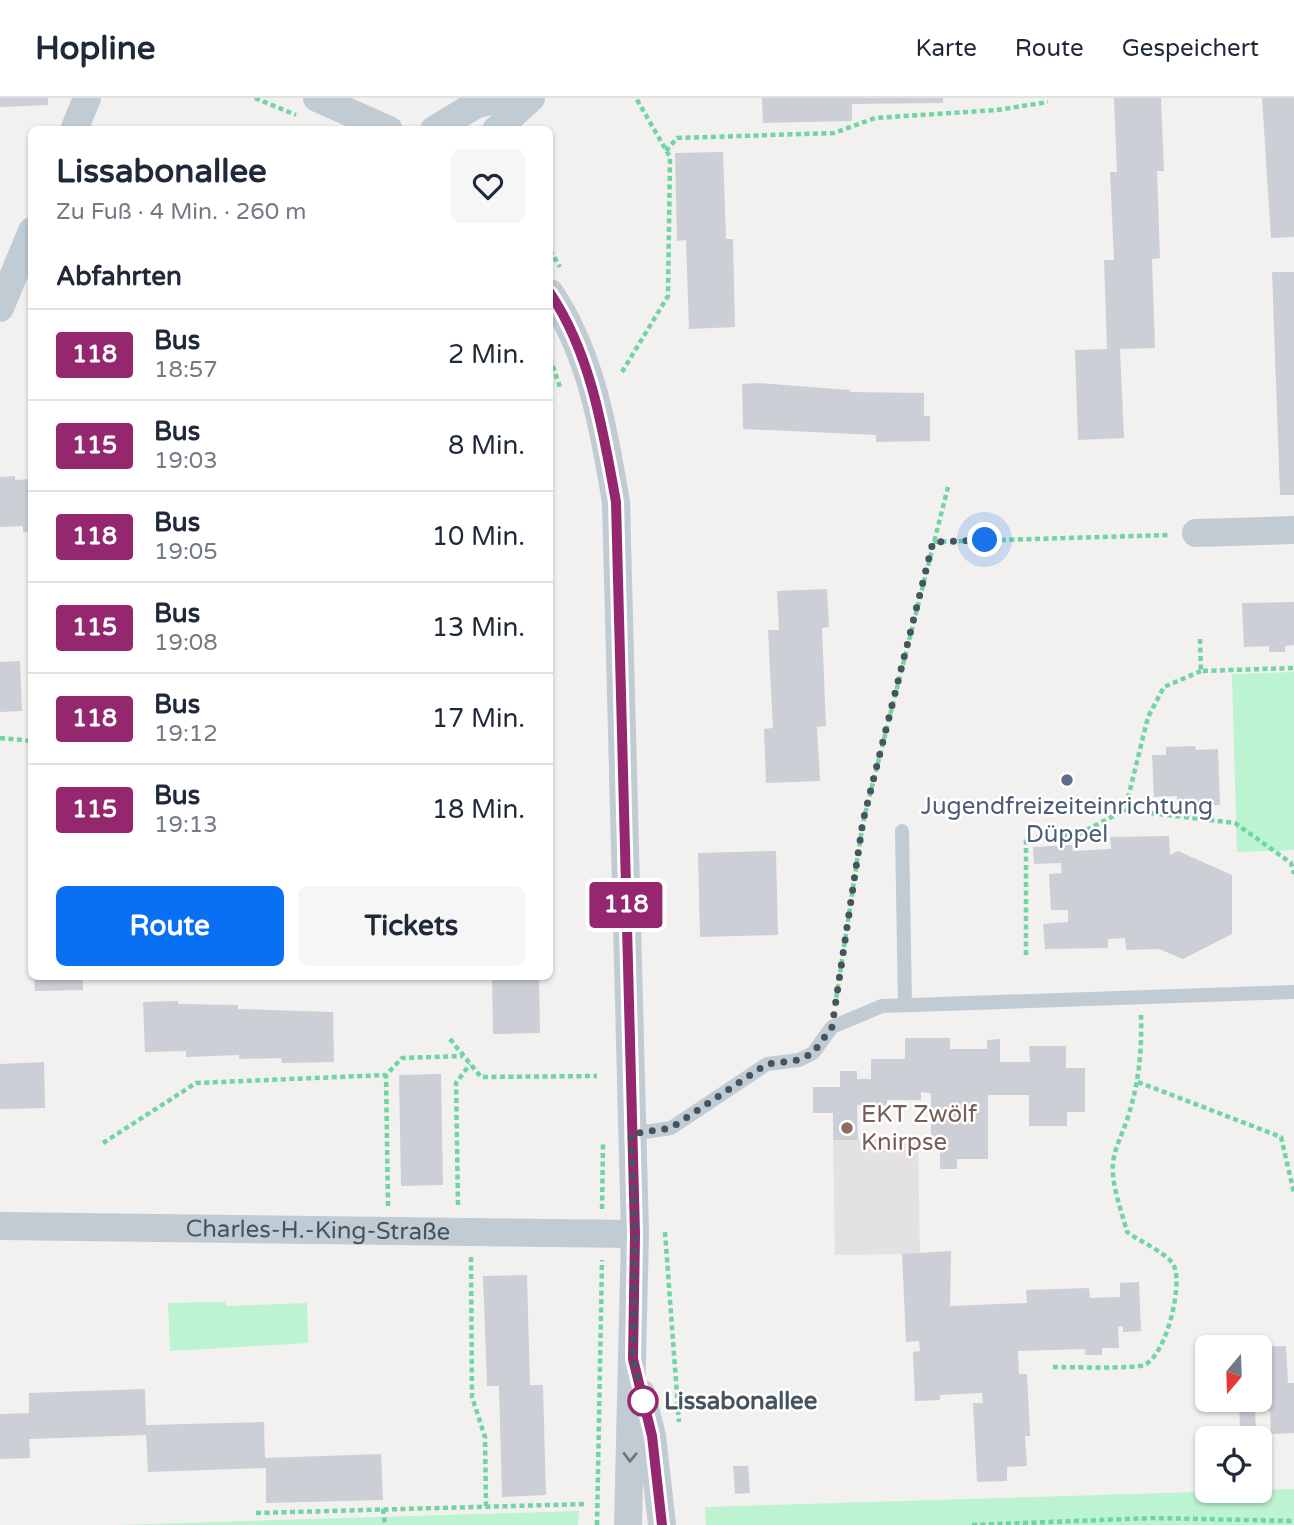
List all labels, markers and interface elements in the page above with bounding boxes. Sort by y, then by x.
text: Hopline [35,29,156,68]
text: Karte [915,34,977,63]
text: Route [1015,34,1084,63]
text: Gespeichert [1122,34,1259,63]
button: heart [451,149,525,223]
text: Lissabonallee [56,152,267,191]
text: Zu Fuß · 4 Min. · 260 m [56,198,306,226]
text: Abfahrten [56,261,182,292]
text: Bus [154,325,200,356]
text: 2 Min. [448,339,525,370]
text: 118 [72,340,117,369]
text: 18:57 [154,356,218,384]
text: Bus [154,416,200,447]
text: 8 Min. [448,430,525,461]
text: 115 [72,431,117,460]
text: 19:03 [154,447,218,475]
text: Bus [154,507,200,538]
text: 10 Min. [432,521,525,552]
text: 118 [72,522,117,551]
your location [967,522,1002,557]
text: 19:05 [154,538,218,566]
text: Bus [154,598,200,629]
text: 13 Min. [432,612,525,643]
text: 115 [72,613,117,642]
text: 19:08 [154,629,218,657]
text: Bus [154,689,200,720]
text: 17 Min. [432,703,525,734]
text: 118 [72,704,117,733]
text: 19:12 [154,720,218,748]
marker: Jugendfreizeiteinrichtung Düppel [1059,772,1075,788]
text: Bus [154,780,200,811]
place label: Jugendfreizeiteinrichtung Düppel [921,792,1213,849]
text: 18 Min. [432,794,525,825]
text: 115 [72,795,117,824]
text: 19:13 [154,811,218,839]
line badge: 118 [586,882,666,928]
button: Route [56,886,284,966]
button: Tickets [298,886,525,966]
text: 118 [603,890,649,919]
place label: EKT Zwölf Knirpse [861,1100,978,1157]
marker: EKT Zwölf Knirpse [839,1120,855,1136]
street label: Charles-H.-King-Straße [185,1214,450,1247]
north arrow [1195,1335,1272,1412]
map controls [1195,1335,1272,1503]
marker: Lissabonallee [628,1386,658,1416]
place label: Lissabonallee [664,1387,818,1416]
button: locate [1195,1426,1272,1503]
one-way arrow [622,1452,637,1463]

